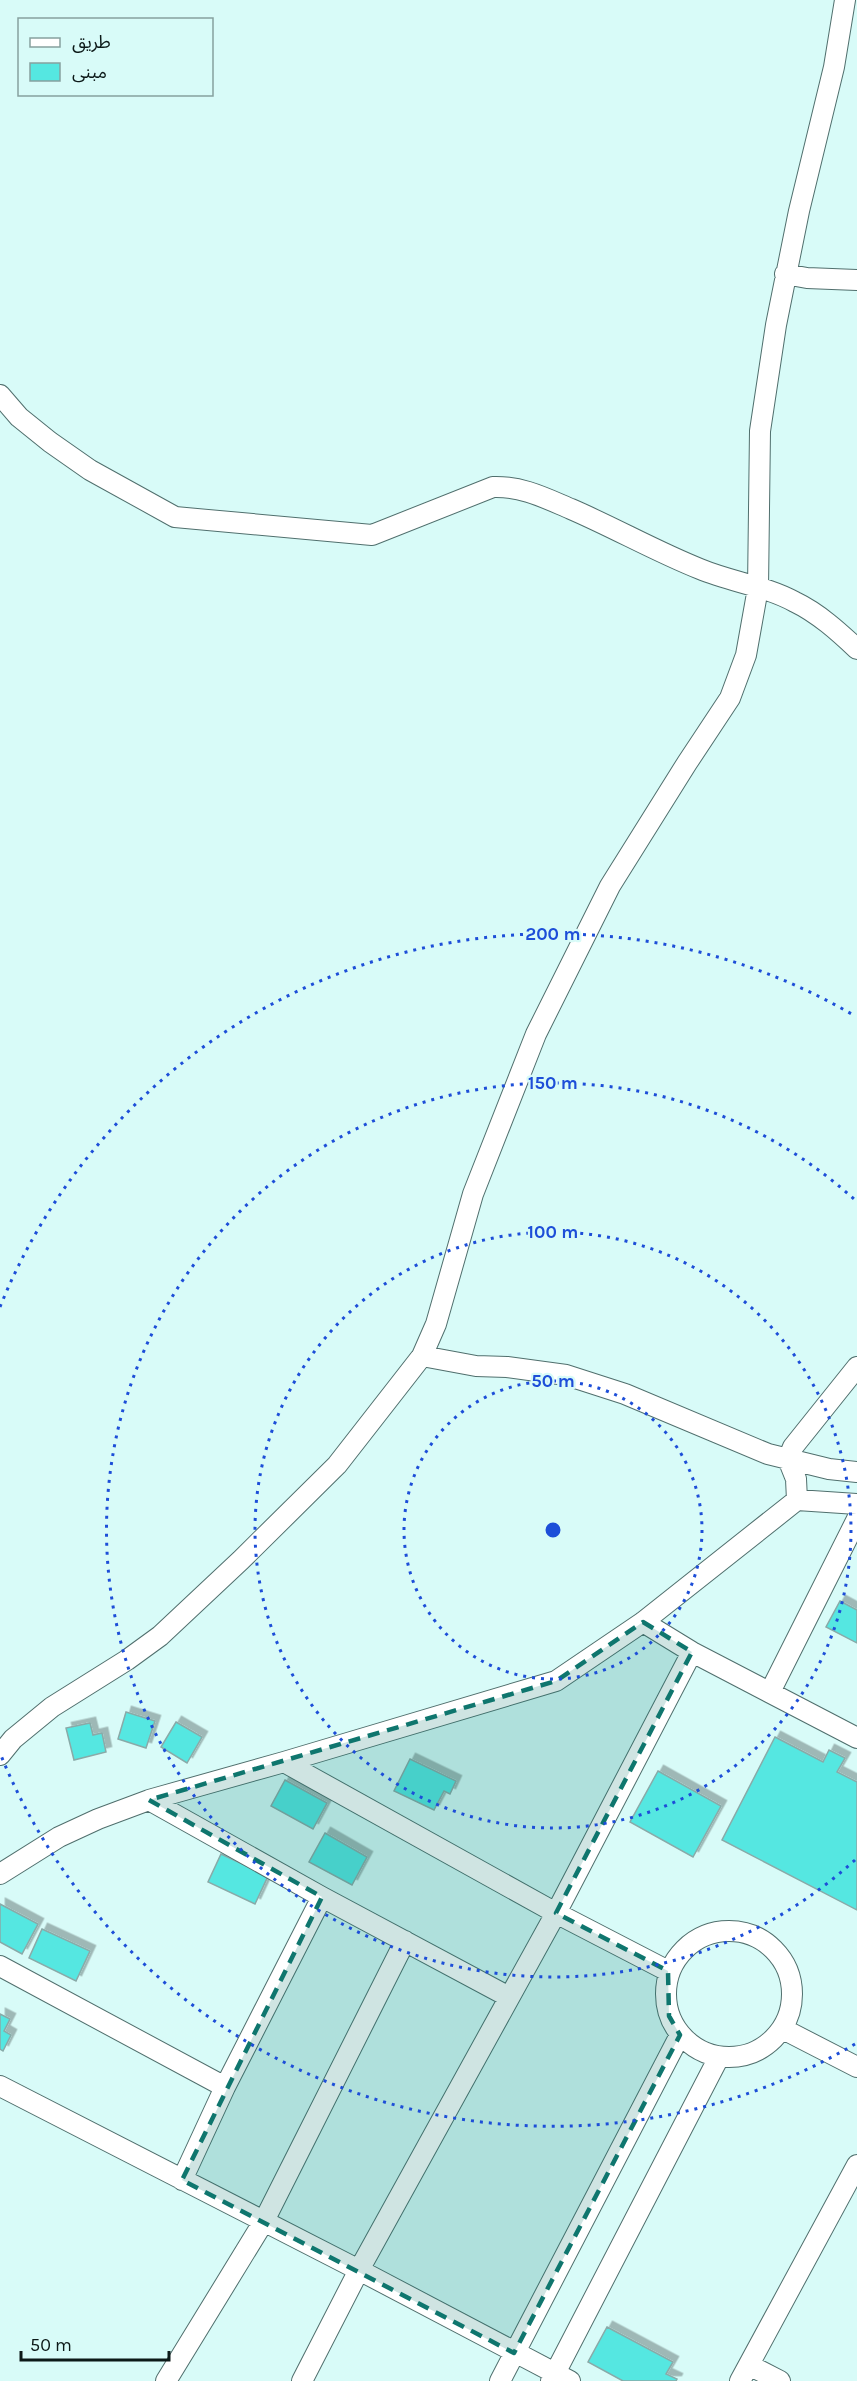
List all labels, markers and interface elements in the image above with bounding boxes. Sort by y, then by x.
legend [18,18,213,96]
text: طريق [72,31,111,53]
text: مبنى [72,61,107,83]
text: 200 m [525,923,581,945]
text: 150 m [528,1072,578,1094]
text: 100 m [528,1221,578,1243]
text: 50 m [531,1370,575,1392]
centre of rings [543,1520,563,1540]
scale bar [21,2324,170,2362]
text: 50 m [30,2334,72,2356]

